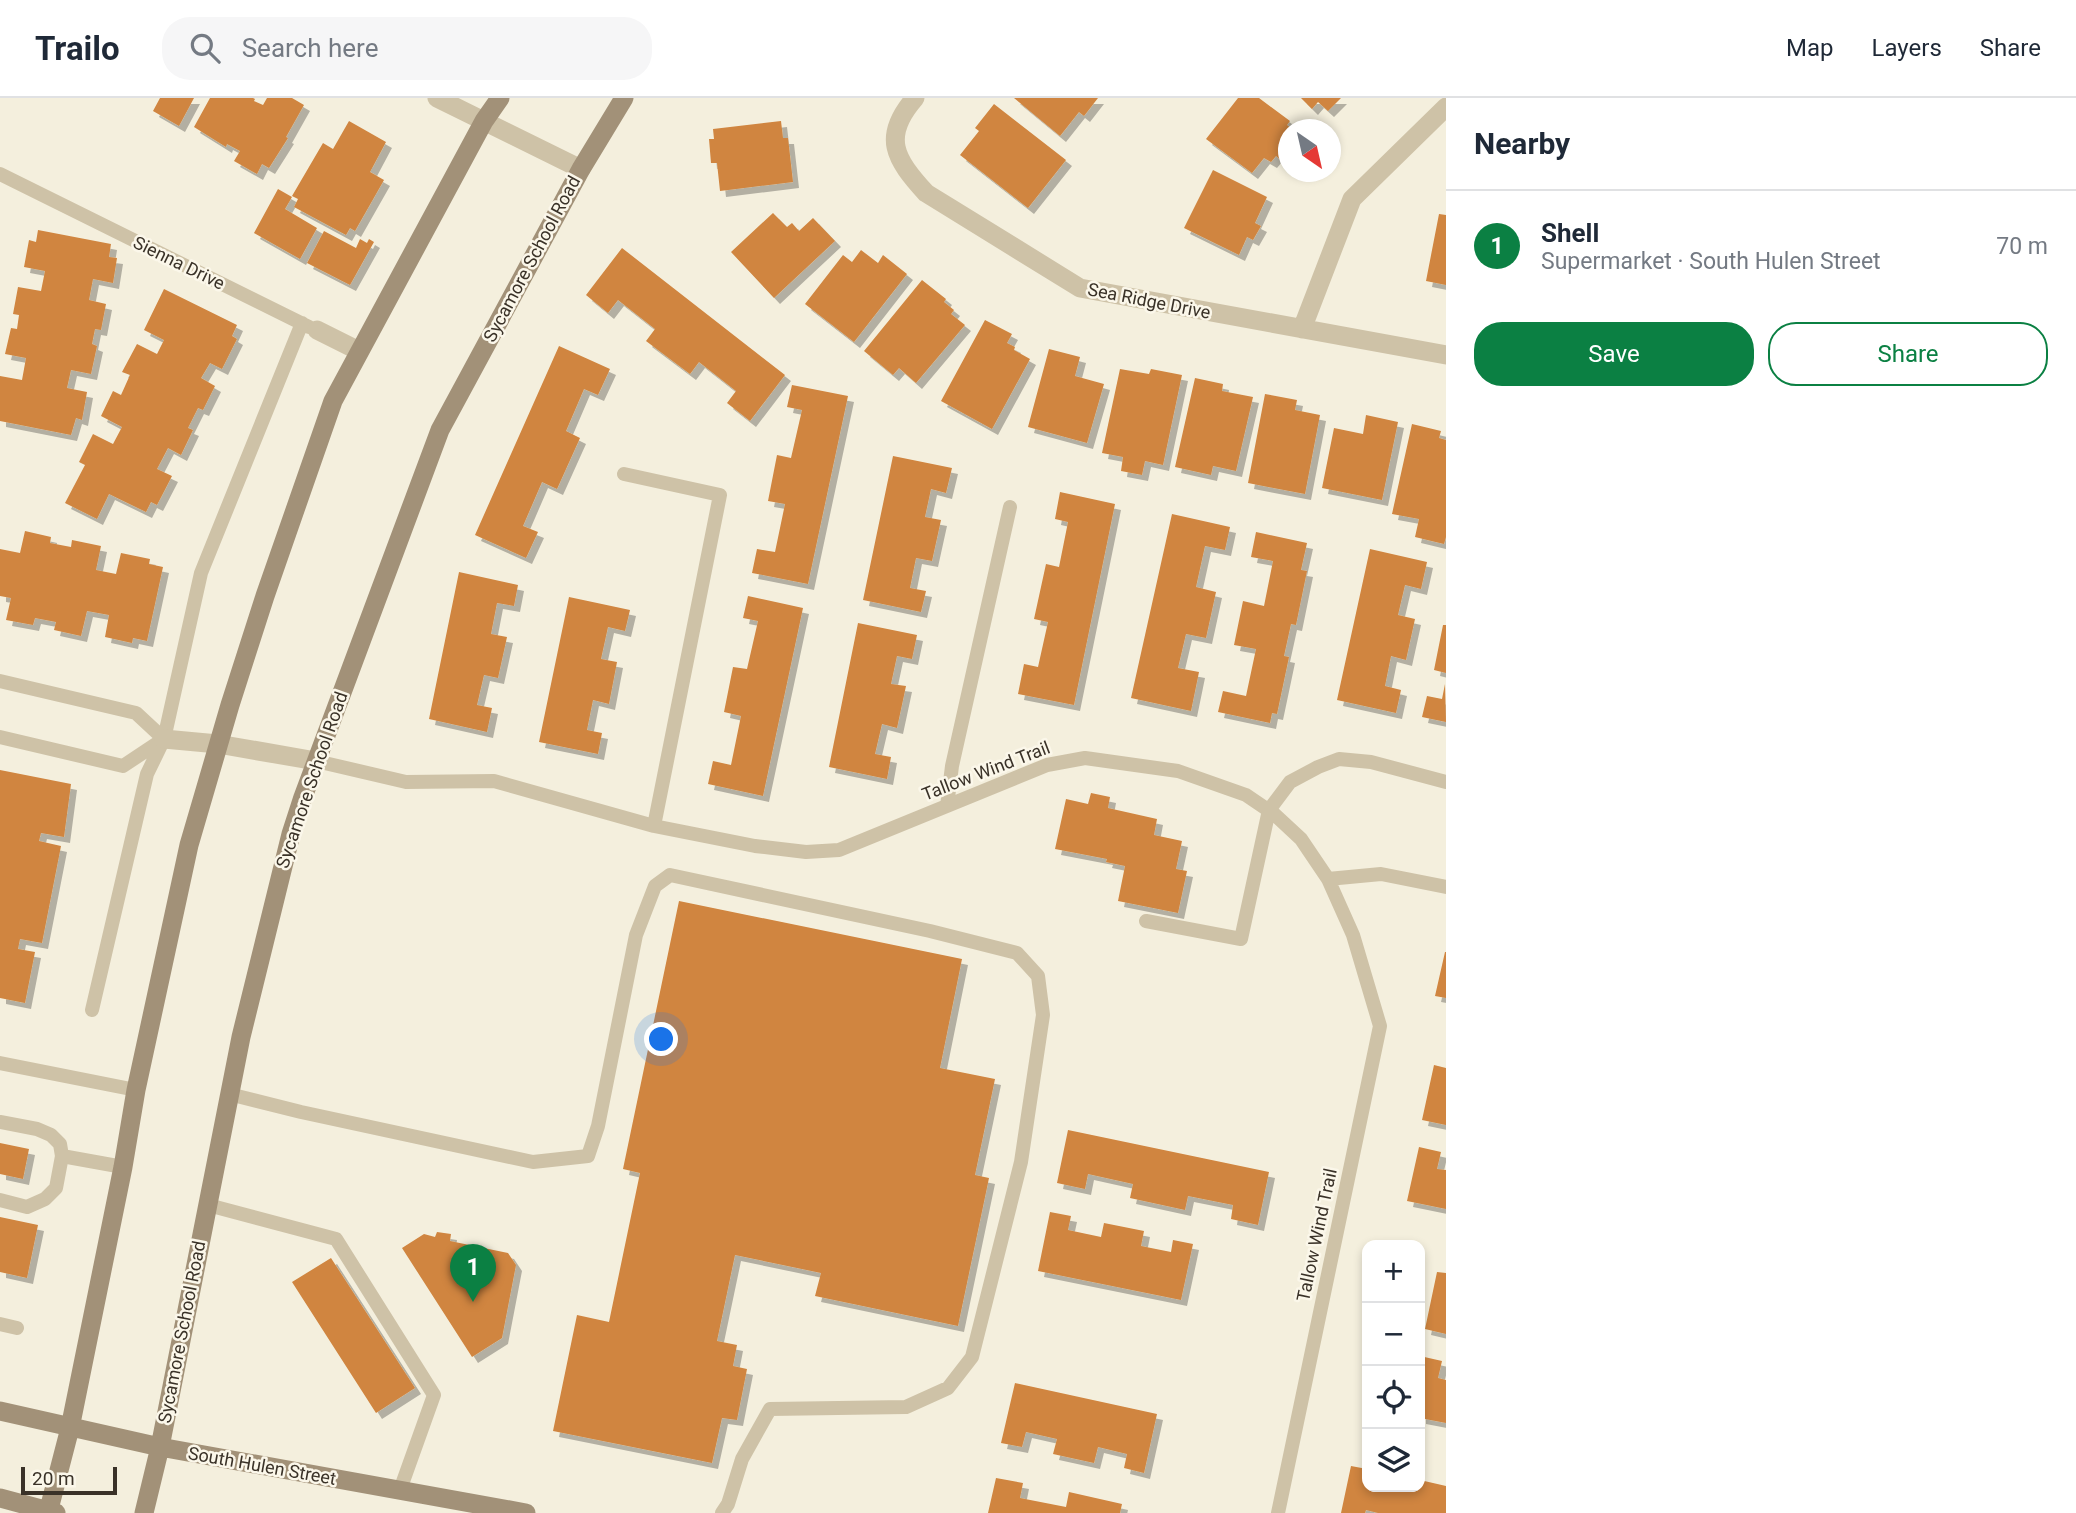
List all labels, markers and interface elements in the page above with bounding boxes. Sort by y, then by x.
search box [162,17,652,80]
text: Trailo [35,29,120,68]
icon: search [186,29,224,67]
text: Search here [242,33,378,63]
text: Map [1786,34,1834,62]
text: Layers [1872,34,1942,62]
text: Share [1980,34,2041,62]
north arrow [1278,119,1341,182]
text: Nearby [1474,126,1570,161]
street label: Sycamore School Road [479,172,584,345]
text: Shell [1541,218,1599,248]
street label: Sienna Drive [130,231,228,294]
text: 1 [1490,233,1504,260]
text: 70 m [1996,233,2048,260]
text: Supermarket · South Hulen Street [1541,248,1881,275]
street label: Sea Ridge Drive [1086,278,1212,323]
button: Save [1474,322,1754,386]
button: Share [1768,322,2048,386]
street label: Sycamore School Road [271,689,352,871]
street label: Tallow Wind Trail [919,736,1053,805]
your location [644,1022,678,1056]
street label: Tallow Wind Trail [1292,1166,1341,1303]
street label: Sycamore School Road [154,1239,209,1425]
map controls [1362,1240,1425,1492]
button: + [1362,1240,1425,1303]
pin: 1 [450,1244,496,1302]
button: − [1362,1303,1425,1366]
button: locate [1362,1366,1425,1429]
button: layers [1362,1429,1425,1492]
street label: South Hulen Street [187,1442,338,1489]
scale bar [21,1464,117,1496]
text: 20 m [32,1467,75,1490]

